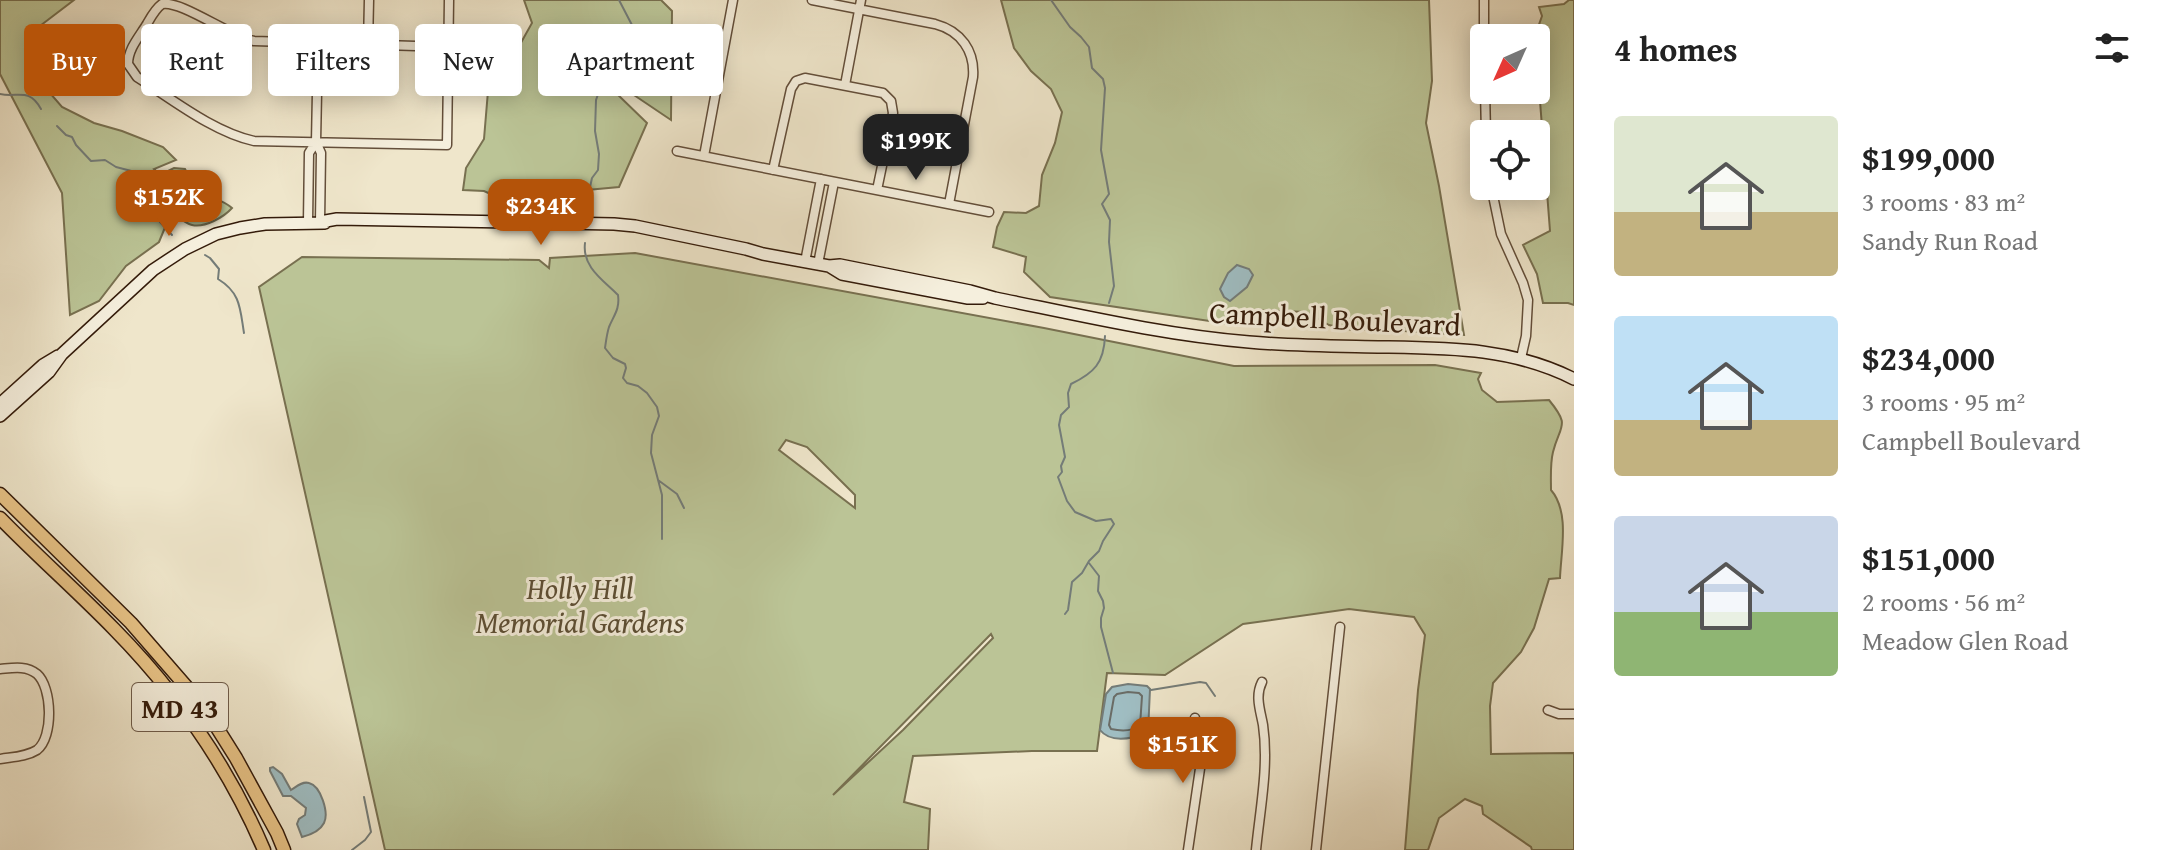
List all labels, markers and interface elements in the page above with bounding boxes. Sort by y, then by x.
chip: Buy [24,24,125,96]
chip: Rent [141,24,252,96]
chip: Filters [268,24,399,96]
chip: New [415,24,522,96]
chip: Apartment [538,24,723,96]
north arrow [1470,24,1550,104]
map controls [1470,24,1550,200]
text: 4 homes [1614,24,1738,73]
icon: filters [2090,26,2134,70]
pin: $199K [860,114,972,182]
text: $199K [881,120,951,159]
button: locate [1470,120,1550,200]
text: $199,000 [1862,133,1995,182]
icon: home [1678,148,1774,244]
pin: $152K [113,170,225,238]
text: $152K [134,176,204,215]
pin: $234K [485,179,597,247]
text: 3 rooms · 83 m² [1862,182,2025,221]
text: $234K [506,185,576,224]
text: Sandy Run Road [1862,221,2038,260]
street label: Campbell Boulevard [1208,289,1462,347]
text: $234,000 [1862,333,1995,382]
icon: home [1678,348,1774,444]
text: 3 rooms · 95 m² [1862,382,2025,421]
text: Campbell Boulevard [1862,421,2080,460]
text: $151,000 [1862,533,1995,582]
icon: home [1678,548,1774,644]
park label: Holly Hill Memorial Gardens [476,566,685,644]
text: 2 rooms · 56 m² [1862,582,2025,621]
text: Meadow Glen Road [1862,621,2068,660]
road number: MD 43 [132,683,228,731]
pin: $151K [1127,717,1239,785]
text: $151K [1148,723,1218,762]

